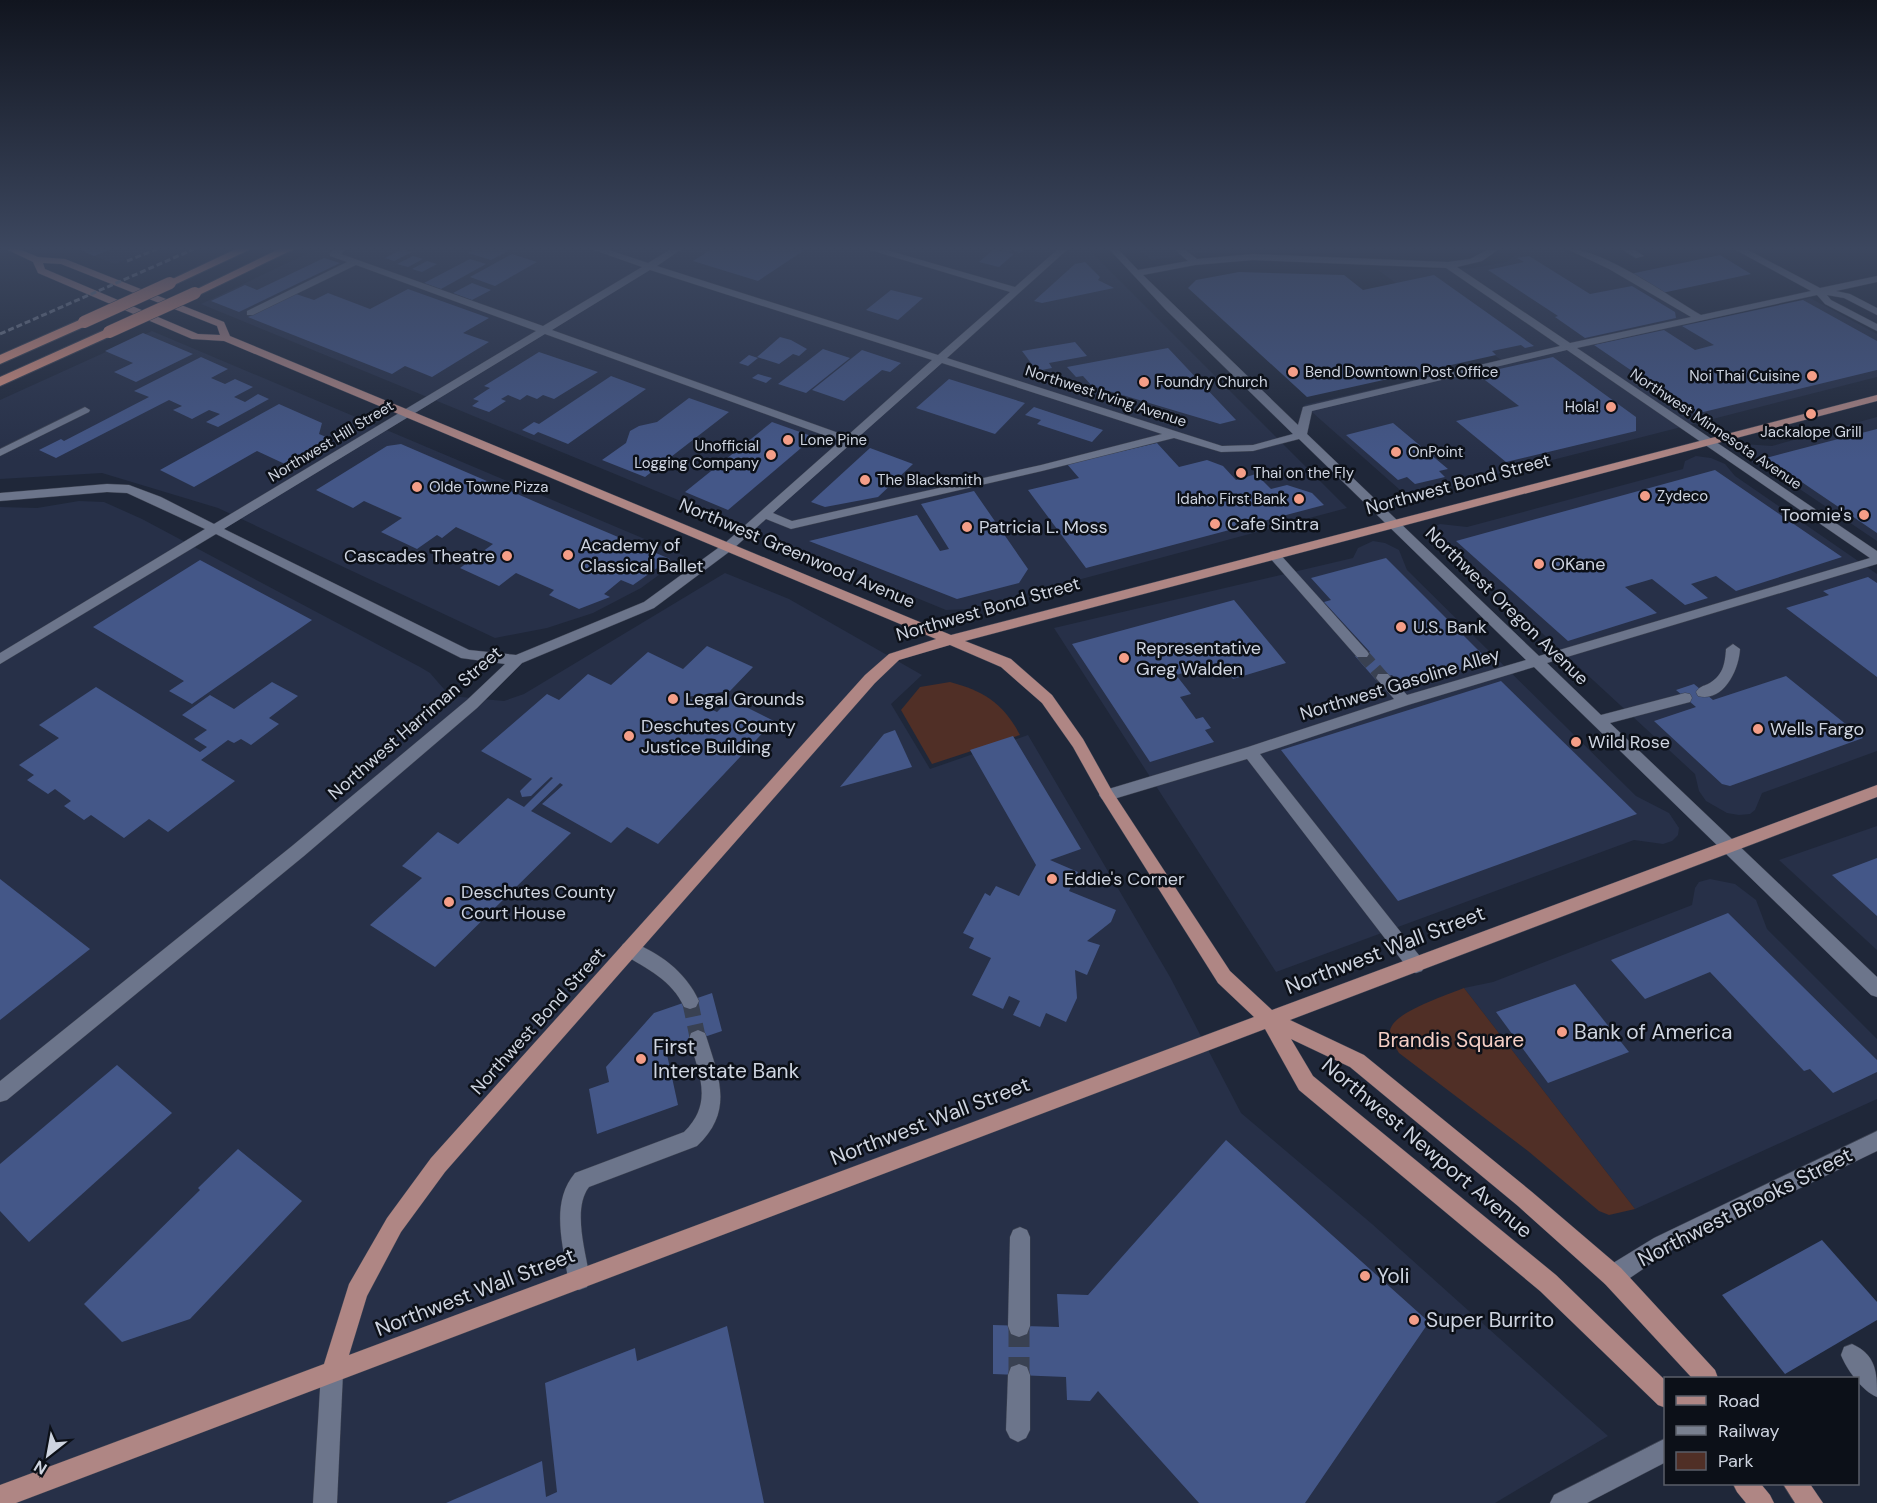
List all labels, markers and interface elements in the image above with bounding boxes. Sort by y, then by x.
street label: Northwest Irving Avenue [1023,360,1189,432]
place label: Bend Downtown Post Office [1305,362,1498,382]
street label: Northwest Minnesota Avenue [1626,364,1806,494]
marker: Bend Downtown Post Office [1286,365,1300,379]
place label: Noi Thai Cuisine [1689,366,1800,386]
marker: Noi Thai Cuisine [1805,369,1819,383]
place label: Foundry Church [1156,372,1268,392]
marker: Foundry Church [1137,375,1151,389]
street label: Northwest Hill Street [265,396,398,486]
place label: Hola! [1565,397,1599,417]
marker: Hola! [1604,400,1618,414]
marker: Jackalope Grill [1804,407,1818,421]
place label: Jackalope Grill [1760,422,1862,442]
place label: Lone Pine [800,430,867,450]
marker: Lone Pine [781,433,795,447]
place label: Unofficial Logging Company [634,436,760,473]
place label: OnPoint [1408,442,1464,462]
marker: OnPoint [1389,445,1403,459]
marker: Unofficial Logging Company [764,448,778,462]
street label: Northwest Bond Street [1363,448,1553,520]
place label: Thai on the Fly [1253,463,1355,483]
marker: Thai on the Fly [1234,466,1248,480]
place label: The Blacksmith [877,470,982,490]
marker: The Blacksmith [858,473,872,487]
place label: Olde Towne Pizza [429,477,548,497]
marker: Olde Towne Pizza [410,480,424,494]
place label: Zydeco [1657,486,1708,506]
place label: Idaho First Bank [1177,489,1287,509]
marker: Zydeco [1638,489,1652,503]
street label: Northwest Greenwood Avenue [675,492,919,614]
marker: Idaho First Bank [1292,492,1306,506]
place label: Toomie's [1780,503,1852,527]
marker: Toomie's [1857,508,1871,522]
place label: Cafe Sintra [1227,512,1319,536]
place label: Patricia L. Moss [979,515,1108,539]
marker: Cafe Sintra [1208,517,1222,531]
marker: Patricia L. Moss [960,520,974,534]
street label: Northwest Oregon Avenue [1420,522,1594,690]
place label: Academy of Classical Ballet [580,533,704,578]
place label: Cascades Theatre [344,544,495,568]
marker: Academy of Classical Ballet [561,548,575,562]
marker: Cascades Theatre [500,549,514,563]
place label: OKane [1551,552,1605,576]
marker: OKane [1532,557,1546,571]
street label: Northwest Bond Street [893,571,1083,647]
place label: U.S. Bank [1413,615,1487,639]
marker: U.S. Bank [1394,620,1408,634]
place label: Representative Greg Walden [1136,636,1261,681]
street label: Northwest Harriman Street [323,641,507,805]
street label: Northwest Gasoline Alley [1297,642,1503,726]
marker: Representative Greg Walden [1117,651,1131,665]
place label: Legal Grounds [685,687,805,711]
marker: Legal Grounds [666,692,680,706]
place label: Deschutes County Justice Building [641,714,796,759]
place label: Wells Fargo [1770,717,1864,741]
marker: Wells Fargo [1751,722,1765,736]
marker: Deschutes County Justice Building [622,729,636,743]
place label: Wild Rose [1588,730,1670,754]
marker: Wild Rose [1569,735,1583,749]
place label: Eddie's Corner [1064,867,1185,891]
marker: Eddie's Corner [1045,872,1059,886]
place label: Deschutes County Court House [461,880,616,925]
marker: Deschutes County Court House [442,895,456,909]
street label: Northwest Wall Street [1281,899,1489,1001]
street label: Northwest Bond Street [465,942,611,1100]
place label: Bank of America [1574,1018,1732,1046]
marker: Bank of America [1555,1025,1569,1039]
park label: Brandis Square [1378,1026,1524,1054]
place label: First Interstate Bank [653,1033,800,1085]
street label: Northwest Newport Avenue [1316,1051,1538,1245]
marker: First Interstate Bank [634,1052,648,1066]
street label: Northwest Wall Street [826,1070,1034,1172]
street label: Northwest Brooks Street [1633,1141,1857,1273]
street label: Northwest Wall Street [371,1241,579,1343]
place label: Yoli [1377,1262,1410,1290]
marker: Yoli [1358,1269,1372,1283]
place label: Super Burrito [1426,1306,1554,1334]
marker: Super Burrito [1407,1313,1421,1327]
legend [1664,1377,1859,1485]
text: Road [1718,1389,1760,1413]
text: Railway [1718,1419,1780,1443]
north arrow [18,1425,78,1485]
text: Park [1718,1449,1754,1473]
text: N [30,1455,51,1479]

